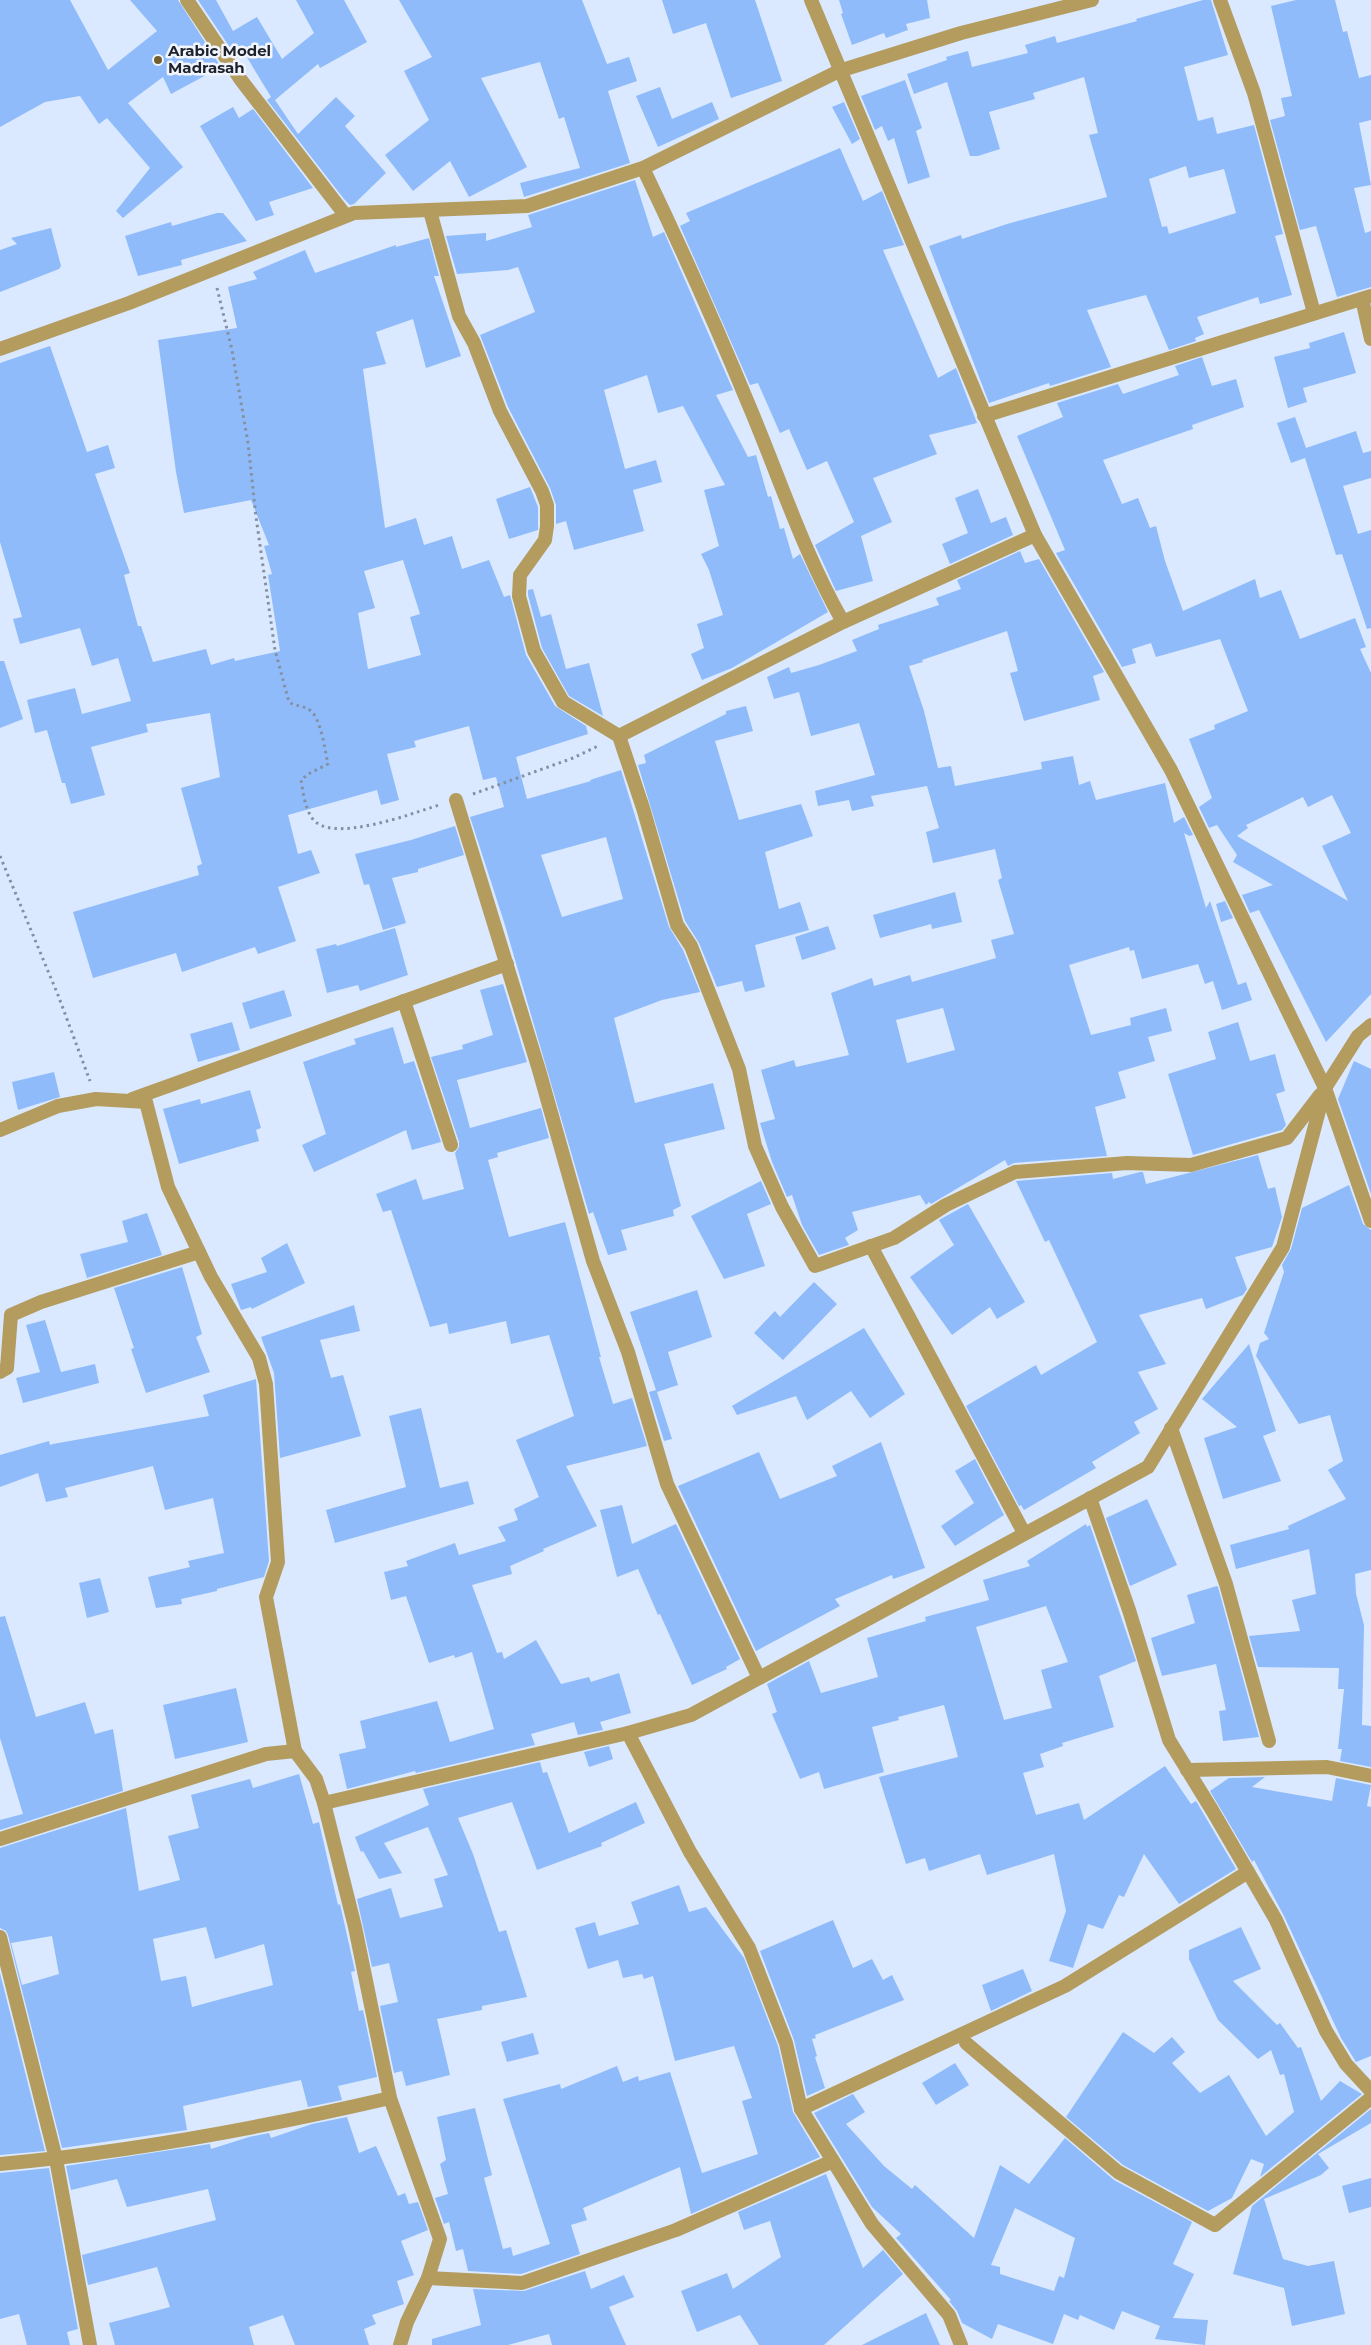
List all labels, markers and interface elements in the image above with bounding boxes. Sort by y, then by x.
place label: Arabic Model Madrasah [167,41,271,77]
marker: Arabic Model Madrasah [152,54,164,66]

